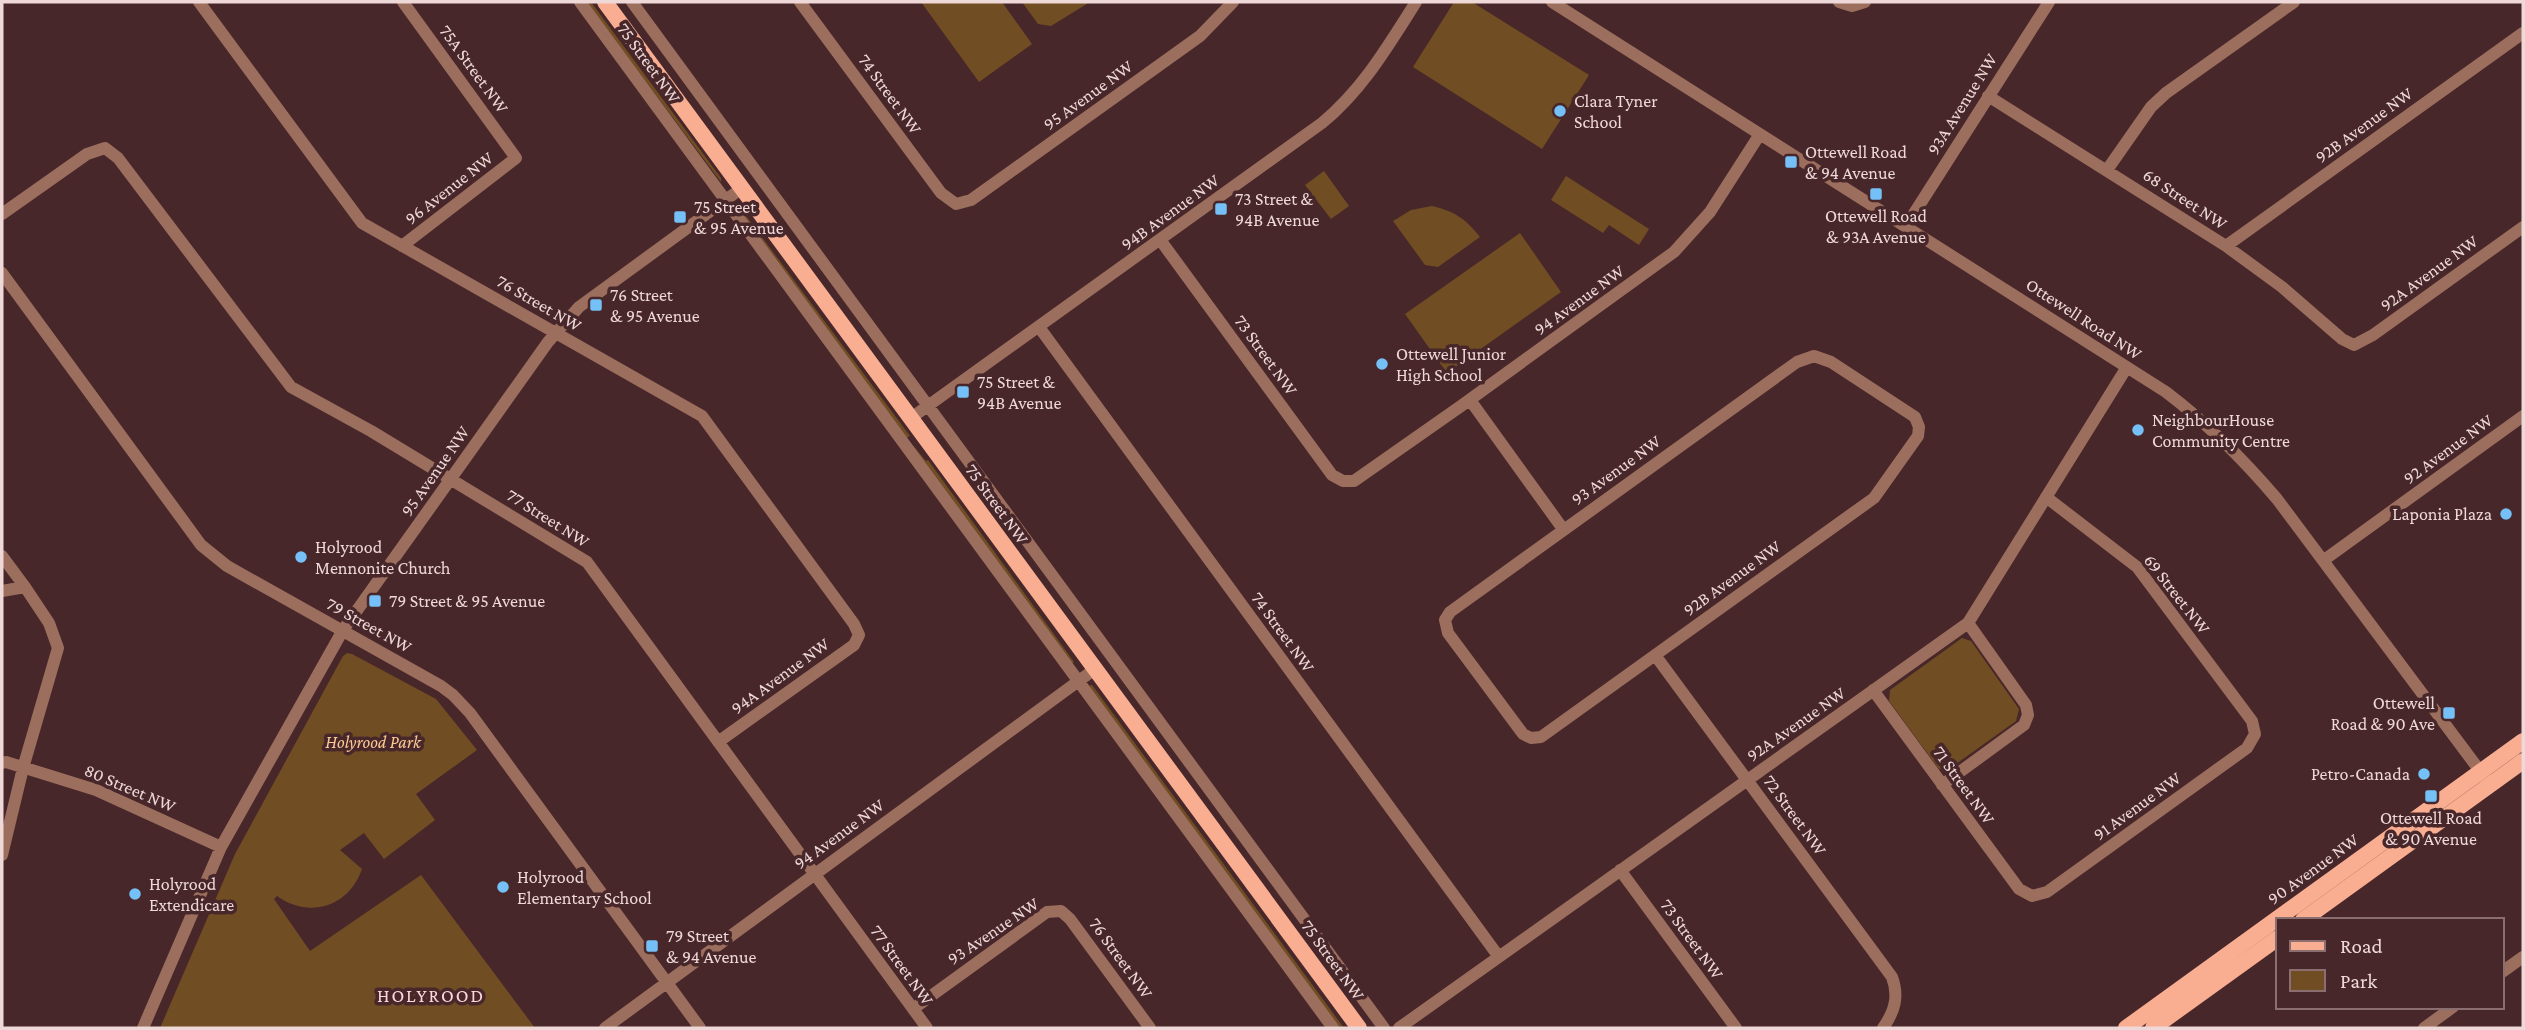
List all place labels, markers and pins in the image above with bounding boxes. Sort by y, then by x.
place label: Clara Tyner School [1574,91,1658,132]
marker: Clara Tyner School [1552,103,1568,119]
place label: Ottewell Road & 94 Avenue [1805,142,1908,183]
marker: Ottewell Road & 94 Avenue [1783,154,1799,170]
marker: Ottewell Road & 93A Avenue [1868,186,1884,202]
place label: 73 Street & 94B Avenue [1235,189,1319,230]
place label: 75 Street & 95 Avenue [694,197,784,238]
marker: 73 Street & 94B Avenue [1213,201,1229,217]
place label: Ottewell Road & 93A Avenue [1825,206,1928,247]
marker: 75 Street & 95 Avenue [672,209,688,225]
place label: 76 Street & 95 Avenue [610,285,700,326]
marker: 76 Street & 95 Avenue [588,297,604,313]
place label: Ottewell Junior High School [1396,344,1507,385]
marker: Ottewell Junior High School [1374,356,1390,372]
place label: 75 Street & 94B Avenue [977,372,1061,413]
marker: 75 Street & 94B Avenue [955,384,971,400]
place label: NeighbourHouse Community Centre [2152,410,2290,451]
marker: NeighbourHouse Community Centre [2130,422,2146,438]
place label: Laponia Plaza [2392,504,2492,524]
marker: Laponia Plaza [2498,506,2514,522]
place label: Holyrood Mennonite Church [315,537,451,578]
marker: Holyrood Mennonite Church [293,549,309,565]
place label: 79 Street & 95 Avenue [389,591,545,611]
marker: 79 Street & 95 Avenue [367,593,383,609]
place label: Ottewell Road & 90 Ave [2331,693,2435,734]
marker: Ottewell Road & 90 Ave [2441,705,2457,721]
place label: Petro-Canada [2311,764,2410,784]
marker: Petro-Canada [2416,766,2432,782]
marker: Ottewell Road & 90 Avenue [2423,788,2439,804]
place label: Ottewell Road & 90 Avenue [2380,808,2483,849]
place label: Holyrood Elementary School [517,867,652,908]
place label: Holyrood Extendicare [149,874,234,915]
marker: Holyrood Elementary School [495,879,511,895]
marker: Holyrood Extendicare [127,886,143,902]
place label: 79 Street & 94 Avenue [666,926,757,967]
marker: 79 Street & 94 Avenue [644,938,660,954]

